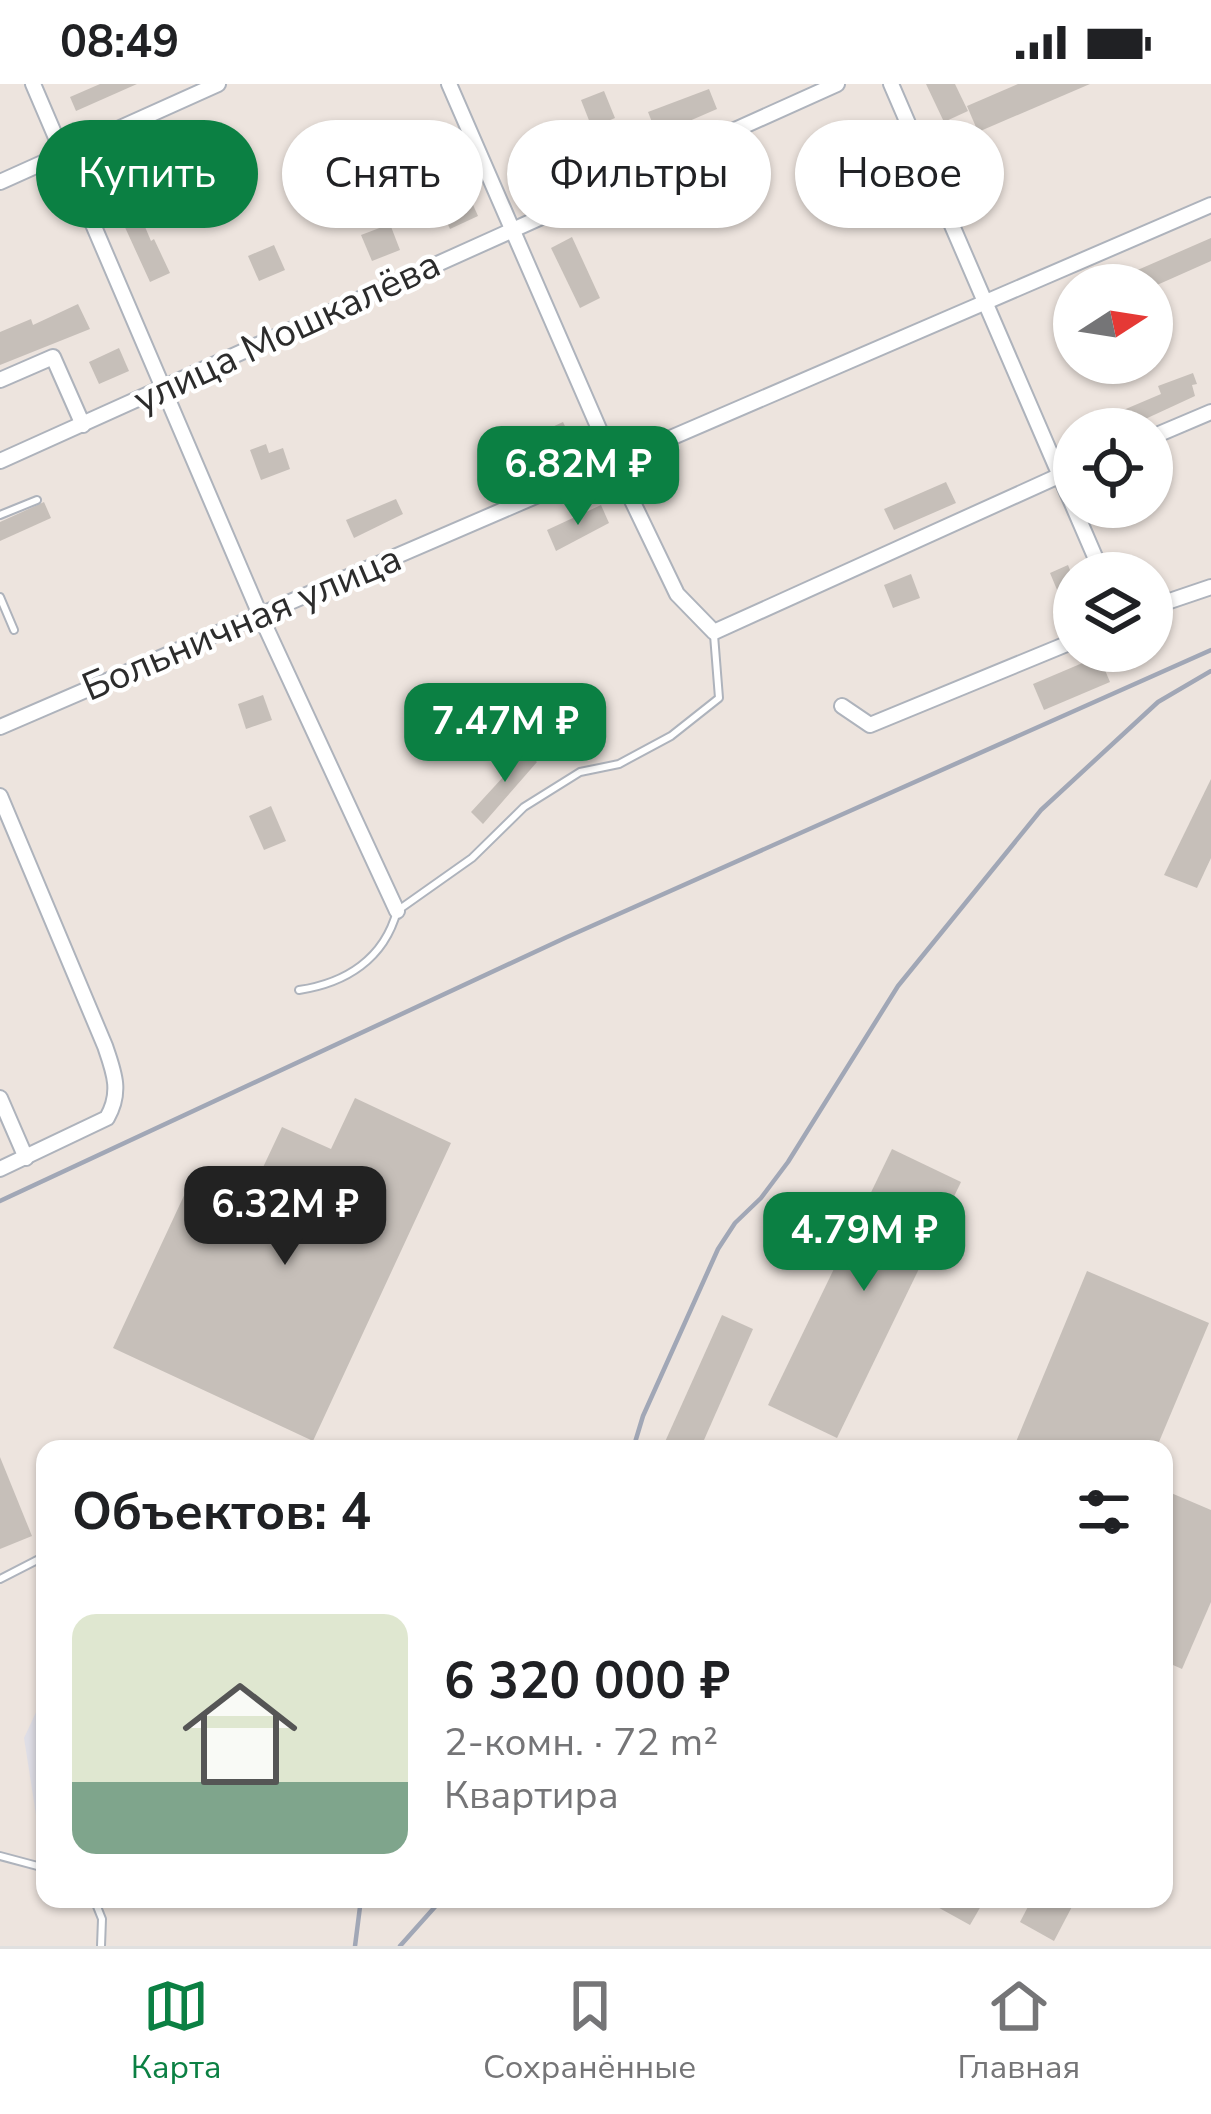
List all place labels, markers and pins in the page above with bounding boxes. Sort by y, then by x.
pin: 6.82M ₽ [467,426,689,528]
pin: 7.47M ₽ [394,683,616,785]
pin: 6.32M ₽ [174,1166,396,1268]
pin: 4.79M ₽ [753,1192,975,1294]

